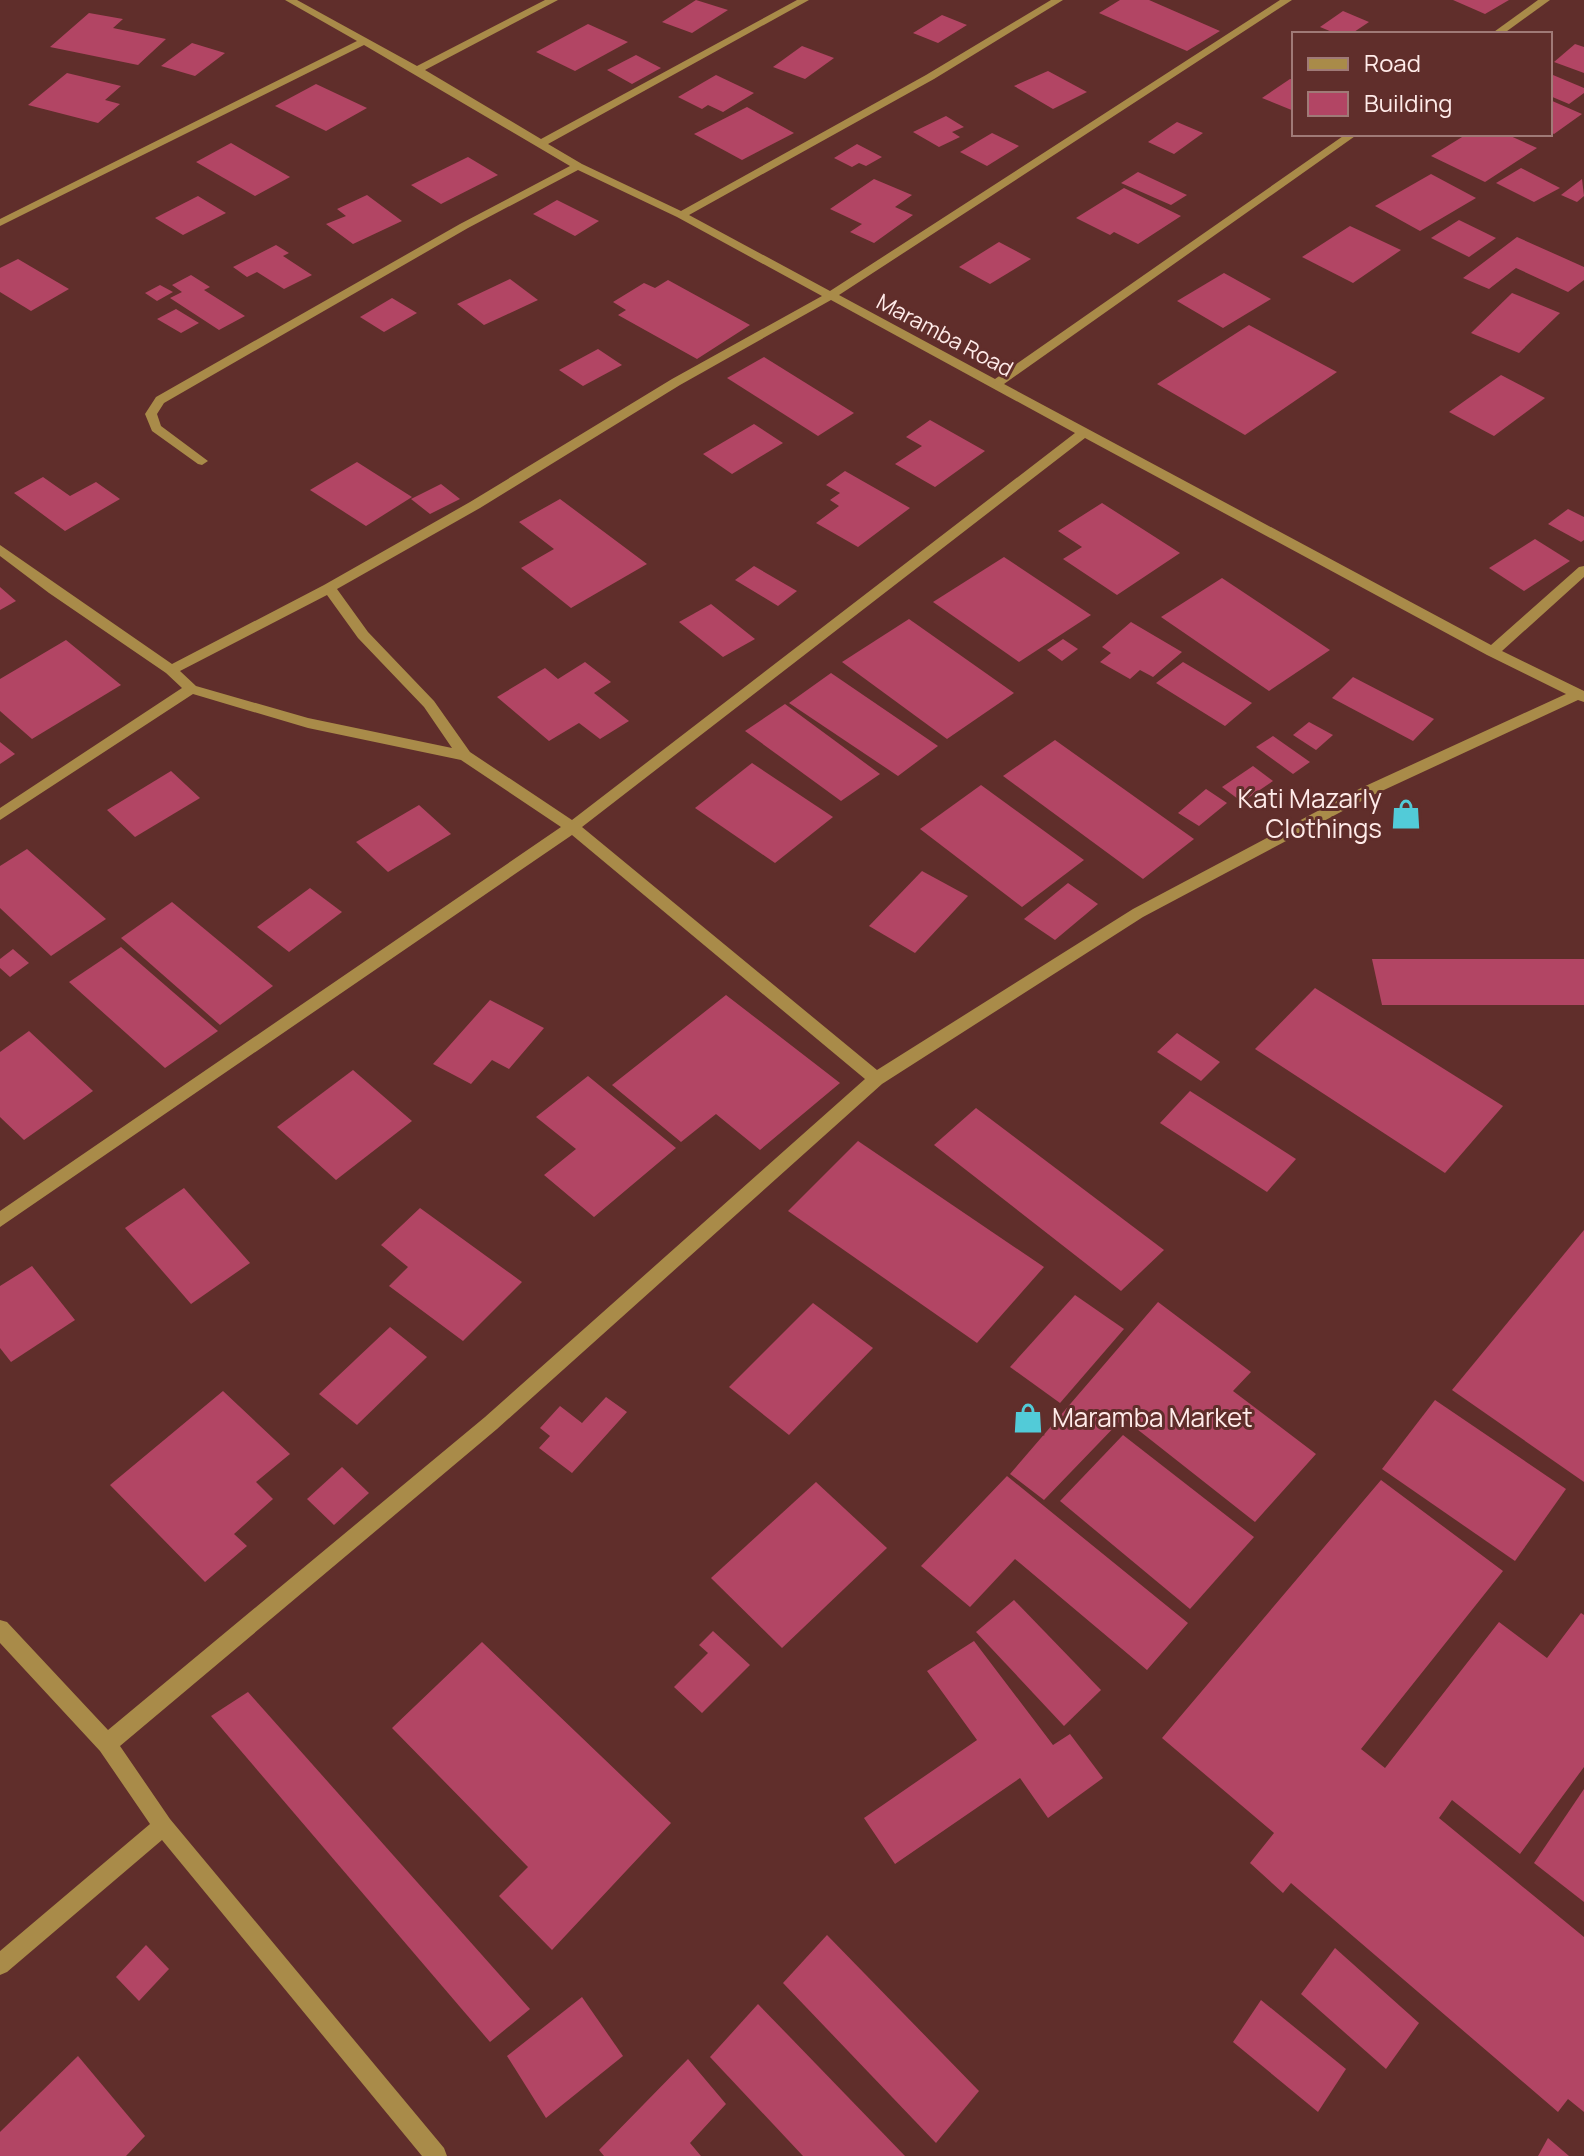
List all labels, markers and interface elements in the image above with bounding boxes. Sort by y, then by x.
legend [1292,32,1552,136]
text: Road [1364,46,1421,79]
text: Building [1364,86,1452,119]
street label: Maramba Road [871,286,1019,384]
place label: Kati Mazarly Clothings [1238,780,1382,846]
shop icon: Kati Mazarly Clothings [1389,797,1423,831]
place label: Maramba Market [1052,1399,1253,1435]
shop icon: Maramba Market [1011,1401,1045,1435]

